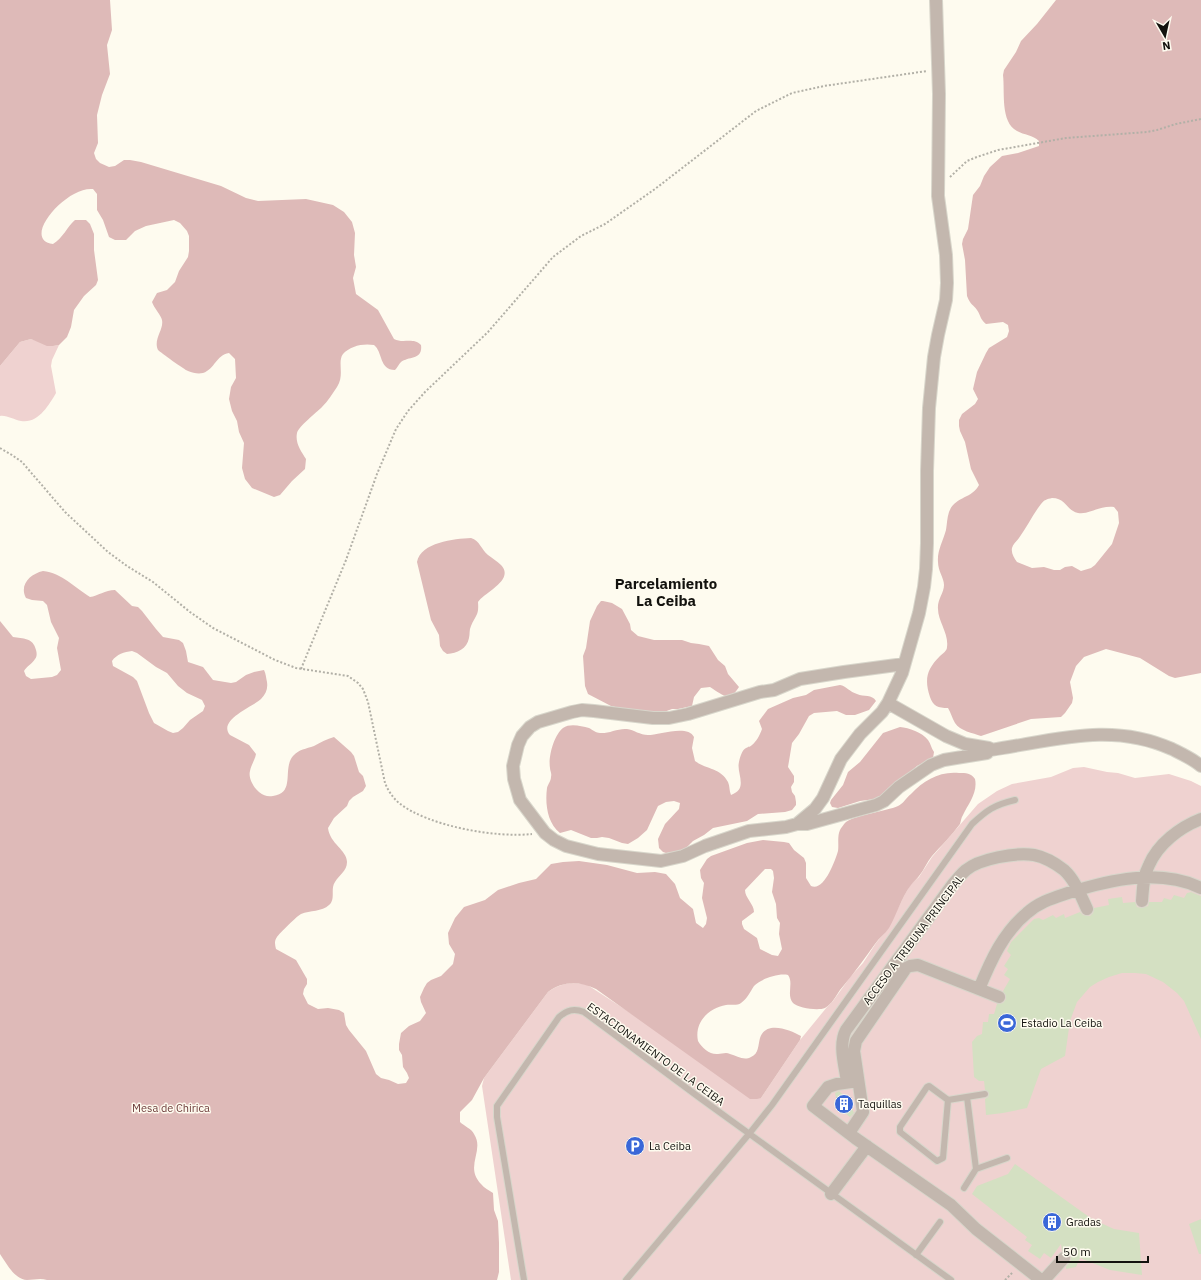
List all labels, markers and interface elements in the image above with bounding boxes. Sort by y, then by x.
north arrow [1145,16,1185,56]
text: N [1162,38,1172,53]
district label: Parcelamiento La Ceiba [615,574,717,610]
street label: ACCESO A TRIBUNA PRINCIPAL [860,872,967,1008]
street label: ESTACIONAMIENTO DE LA CEIBA [585,999,727,1109]
sports icon: Estadio La Ceiba [996,1012,1018,1034]
place label: Estadio La Ceiba [1021,1016,1102,1030]
building icon: Taquillas [833,1093,855,1115]
place label: Taquillas [858,1097,902,1111]
park label: Mesa de Chirica [132,1101,210,1115]
parking icon: La Ceiba [624,1135,646,1157]
place label: La Ceiba [649,1139,691,1153]
building icon: Gradas [1041,1211,1063,1233]
place label: Gradas [1066,1215,1101,1229]
scale bar [1057,1238,1148,1264]
text: 50 m [1063,1244,1091,1259]

